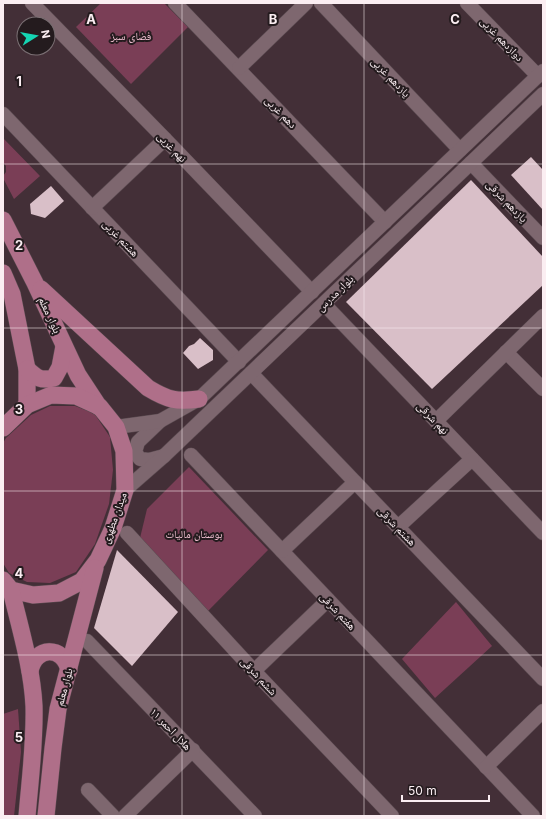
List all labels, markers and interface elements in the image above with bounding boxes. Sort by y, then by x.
text: A [86,11,96,27]
text: B [269,11,278,27]
text: C [450,11,460,27]
street label: دوازدهم غربی [477,14,527,65]
north arrow [16,16,56,56]
text: N [38,29,53,40]
park label: فضای سبز [110,29,152,43]
street label: یازدهم غربی [368,54,414,101]
text: 1 [16,73,22,89]
street label: دهم غربی [261,93,300,132]
street label: نهم غربی [153,129,190,166]
street label: یازدهم شرقی [483,177,531,226]
street label: هشتم غربی [99,216,142,261]
text: 2 [15,237,23,253]
street label: بلوار مدرس [313,272,357,314]
street label: بلوار معلم [35,294,65,336]
street label: نهم شرقی [413,399,452,438]
text: 3 [15,401,23,417]
street label: میدان مطهری [98,490,130,546]
street label: هشتم شرقی [374,503,420,550]
park label: بوستان مالیات [165,527,223,541]
text: 4 [15,565,24,581]
street label: هفتم شرقی [316,589,359,634]
street label: ششم شرقی [237,654,280,699]
street label: بلوار معلم [52,666,77,708]
street label: هلال احمر ۱۱ [147,705,195,753]
text: 5 [15,729,23,745]
scale bar [402,777,489,803]
text: 50 m [408,783,437,798]

